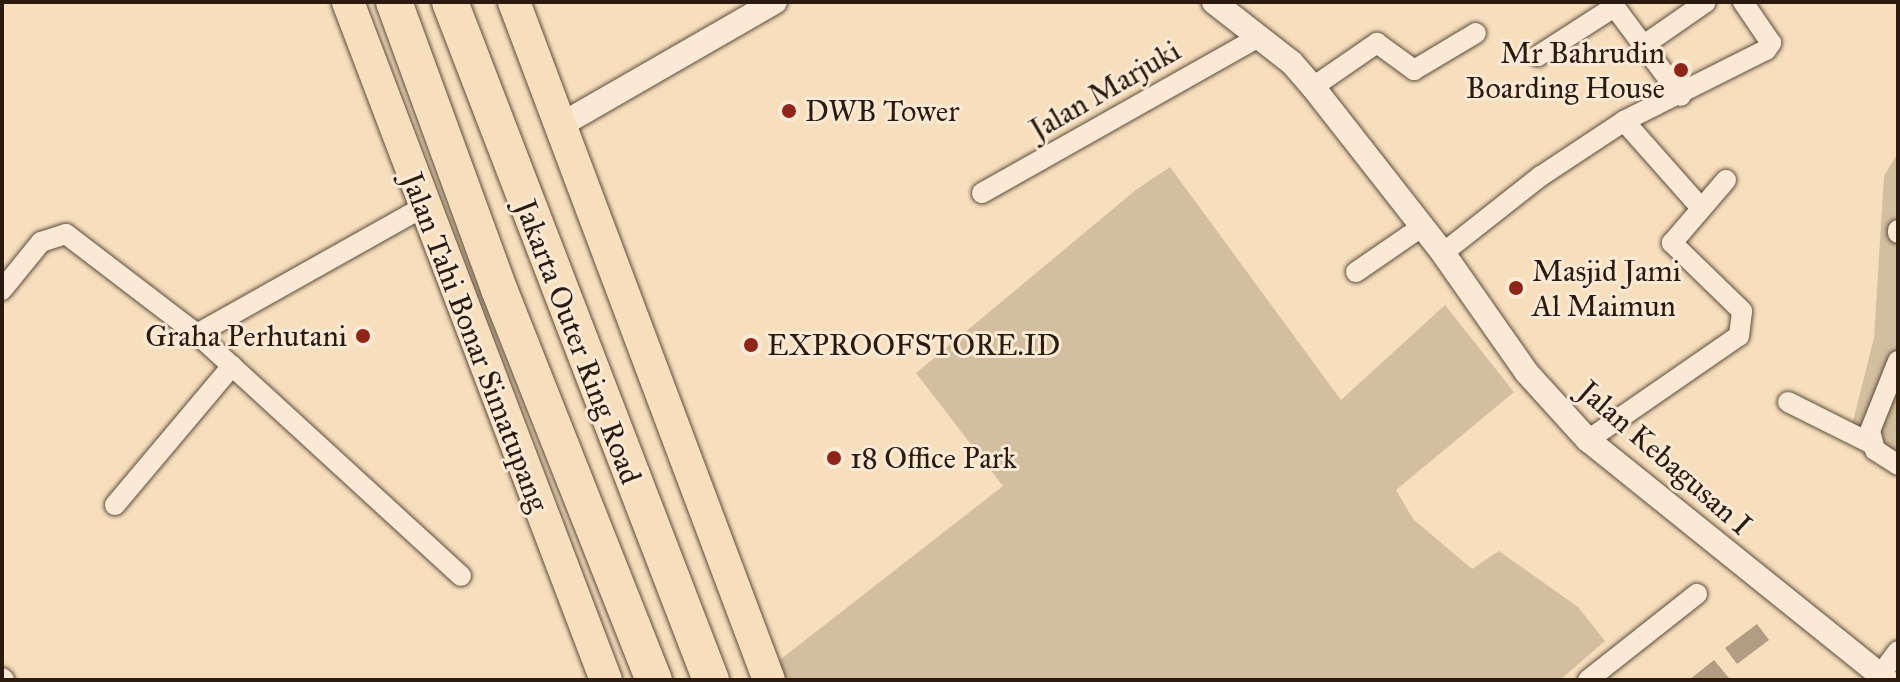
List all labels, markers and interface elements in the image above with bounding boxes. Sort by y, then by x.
street label: Jalan Marjuki [1023,32,1187,148]
place label: Mr Bahrudin Boarding House [1466,35,1665,106]
marker: Mr Bahrudin Boarding House [1672,61,1690,79]
place label: DWB Tower [805,93,959,129]
marker: DWB Tower [780,102,798,120]
street label: Jalan Tahi Bonar Simatupang [394,167,556,517]
street label: Jakarta Outer Ring Road [507,195,649,489]
place label: Masjid Jami Al Maimun [1532,253,1681,324]
marker: Masjid Jami Al Maimun [1507,279,1525,297]
place label: Graha Perhutani [145,318,347,354]
marker: Graha Perhutani [354,327,372,345]
place label: EXPROOFSTORE.ID [767,327,1060,363]
marker: EXPROOFSTORE.ID [742,336,760,354]
street label: Jalan Kebagusan I [1571,373,1759,543]
place label: 18 Office Park [850,440,1017,476]
marker: 18 Office Park [825,449,843,467]

